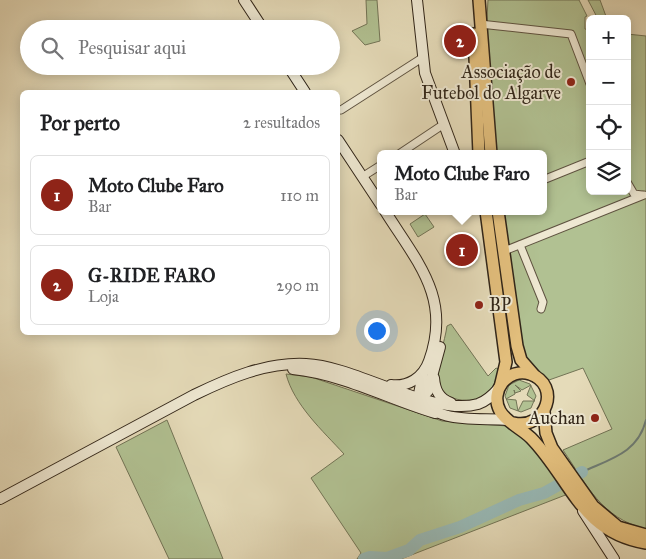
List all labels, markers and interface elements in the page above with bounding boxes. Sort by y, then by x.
map controls [586,15,631,195]
button: + [586,15,631,60]
search box [20,20,340,75]
pin: 2 [444,22,476,60]
icon: search [38,34,66,62]
text: Pesquisar aqui [78,36,186,59]
button: − [586,60,631,105]
place label: Associação de Futebol do Algarve [421,61,561,105]
marker: Associação de Futebol do Algarve [565,76,577,88]
button: locate [586,105,631,150]
text: Por perto [40,110,120,136]
text: 2 resultados [243,113,320,132]
popup [377,150,547,215]
button: layers [586,150,631,195]
text: Moto Clube Faro [394,162,530,185]
text: Moto Clube Faro [88,174,224,197]
text: Bar [394,185,417,204]
text: 1 [54,186,60,205]
text: 110 m [280,186,319,205]
text: Bar [88,197,111,216]
pin: 1 [446,231,478,269]
text: G-RIDE FARO [88,264,215,287]
text: 2 [53,276,61,295]
text: 290 m [276,276,319,295]
text: Loja [88,287,119,306]
place label: BP [489,294,511,316]
marker: BP [473,299,485,311]
your location [364,318,390,344]
place label: Auchan [528,407,585,429]
marker: Auchan [589,412,601,424]

